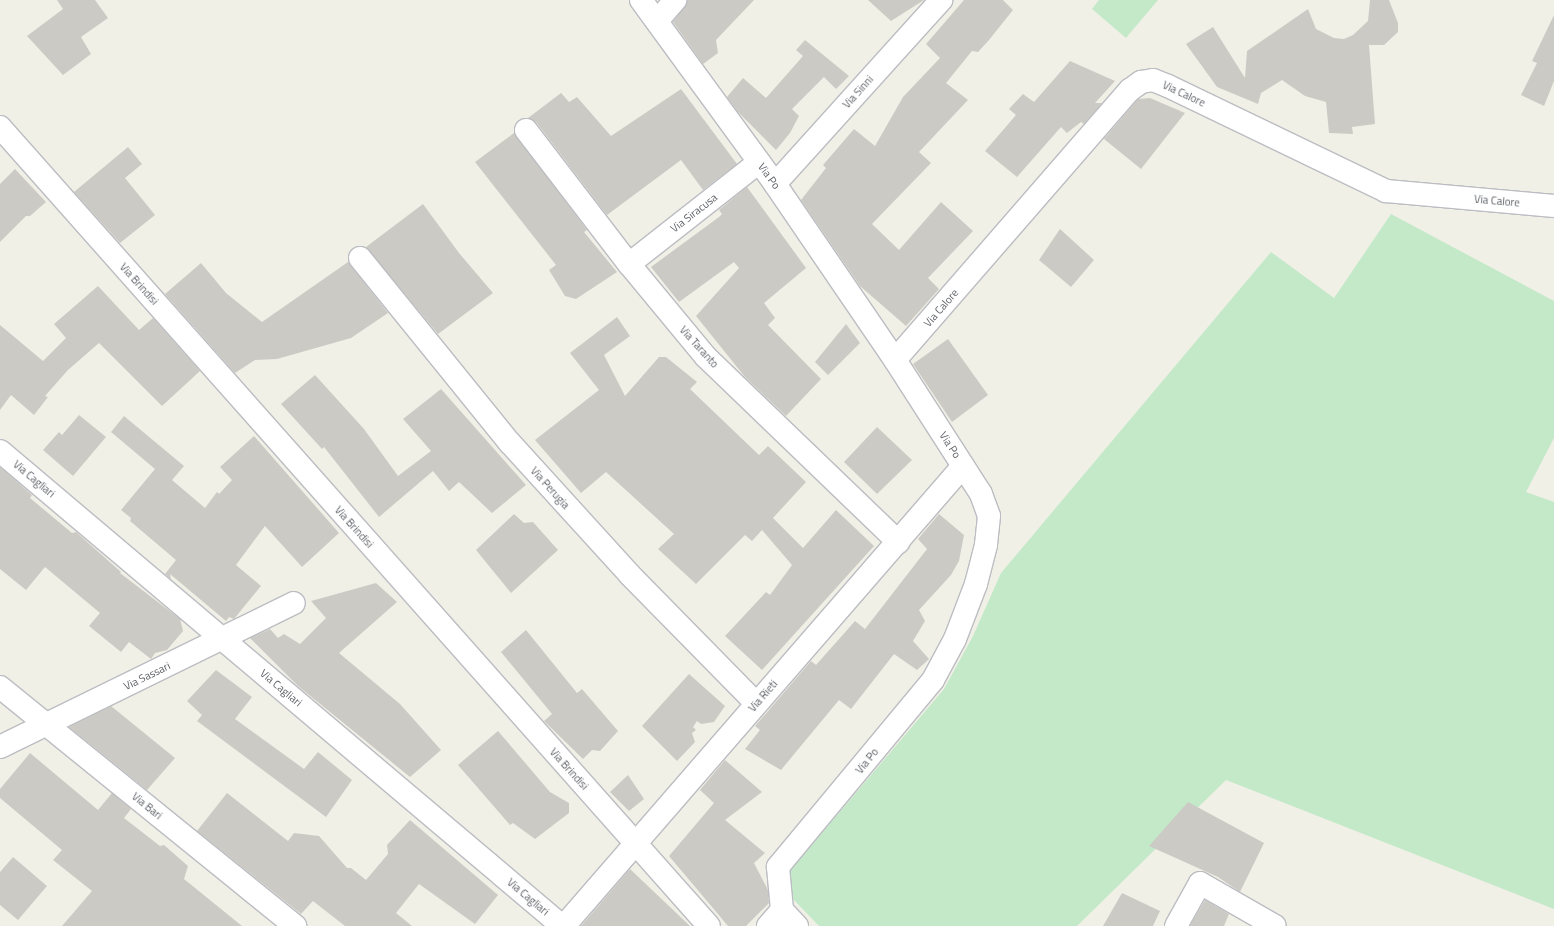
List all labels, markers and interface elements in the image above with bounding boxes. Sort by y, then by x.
street label: Via Sinni [840,73,876,111]
street label: Via Calore [1160,78,1208,110]
street label: Via Po [755,160,783,192]
street label: Via Siracusa [668,191,720,235]
street label: Via Calore [1474,192,1520,210]
street label: Via Brindisi [117,260,161,308]
street label: Via Calore [921,286,961,330]
street label: Via Taranto [677,323,721,371]
street label: Via Po [937,429,963,461]
street label: Via Cagliari [10,458,58,500]
street label: Via Perugia [528,464,572,512]
street label: Via Brindisi [332,503,376,551]
street label: Via Sassari [122,659,172,693]
street label: Via Cagliari [257,667,305,709]
street label: Via Rieti [746,677,780,715]
street label: Via Brindisi [547,745,591,793]
street label: Via Po [853,746,881,776]
street label: Via Bari [129,790,165,822]
street label: Via Cagliari [504,876,552,918]

